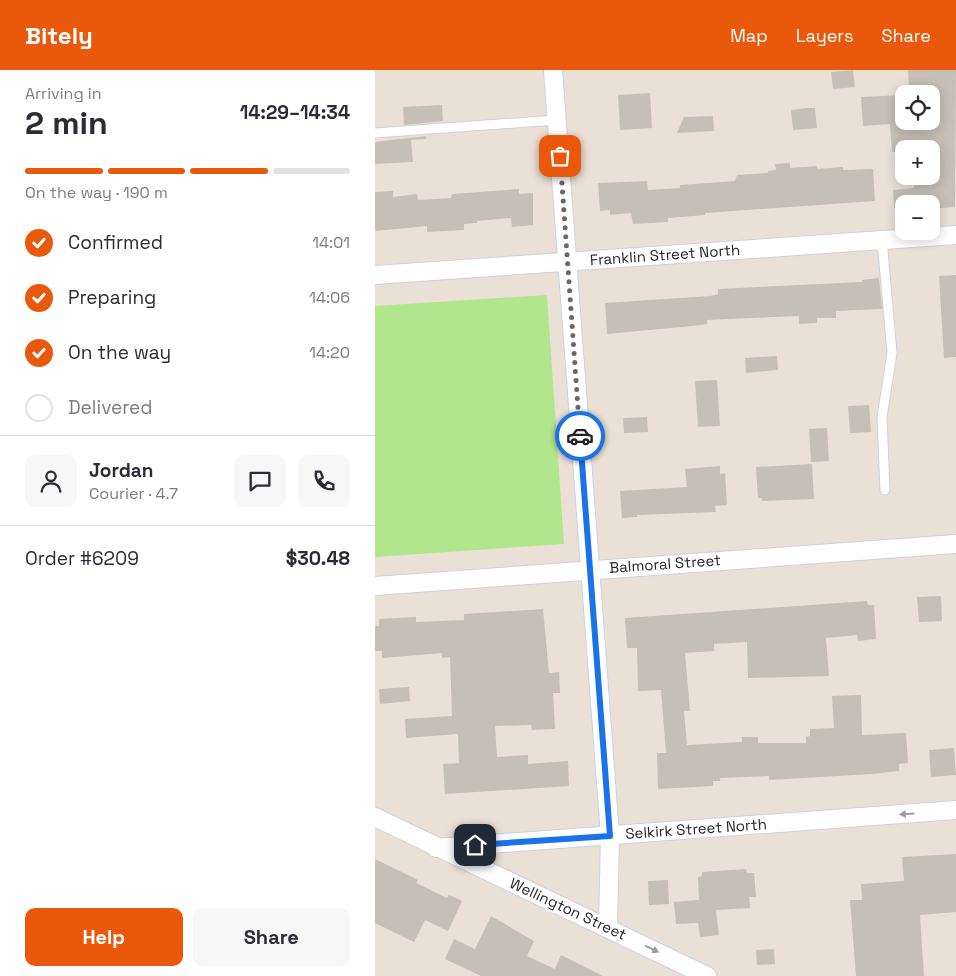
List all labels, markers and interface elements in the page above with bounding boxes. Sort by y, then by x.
text: Bitely [25,20,93,51]
text: Map [730,24,768,47]
text: Layers [796,24,853,47]
text: Share [881,24,931,47]
text: Arriving in [25,83,102,104]
map controls [895,85,940,240]
button: locate [895,85,940,130]
text: 14:29–14:34 [240,100,350,125]
text: 2 min [25,103,108,143]
pin [539,135,581,177]
button: + [895,140,940,185]
icon: bag [546,142,574,170]
text: On the way · 190 m [25,182,168,203]
button: − [895,195,940,240]
icon: check [25,229,53,257]
text: Confirmed [68,230,163,255]
text: 14:01 [312,232,350,253]
street label: Franklin Street North [589,240,741,269]
icon: check [25,284,53,312]
text: Preparing [68,285,156,310]
text: 14:06 [309,287,350,308]
icon: check [25,339,53,367]
text: On the way [68,340,171,365]
text: 14:20 [309,342,350,363]
text: Delivered [68,395,153,420]
courier [555,411,605,461]
icon: car [566,422,594,450]
button: person [25,455,77,507]
button: chat [234,455,286,507]
button: phone [298,455,350,507]
text: Jordan [89,458,154,483]
text: Courier · 4.7 [89,483,178,504]
text: Order #6209 [25,546,139,571]
text: $30.48 [286,546,350,571]
street label: Balmoral Street [609,550,721,577]
one-way arrow [899,810,915,818]
street label: Selkirk Street North [625,814,767,843]
pin [454,824,496,866]
icon: home [461,831,489,859]
street label: Wellington Street [507,873,630,944]
button: Help [25,908,183,966]
button: Share [193,908,350,966]
one-way arrow [644,945,659,953]

